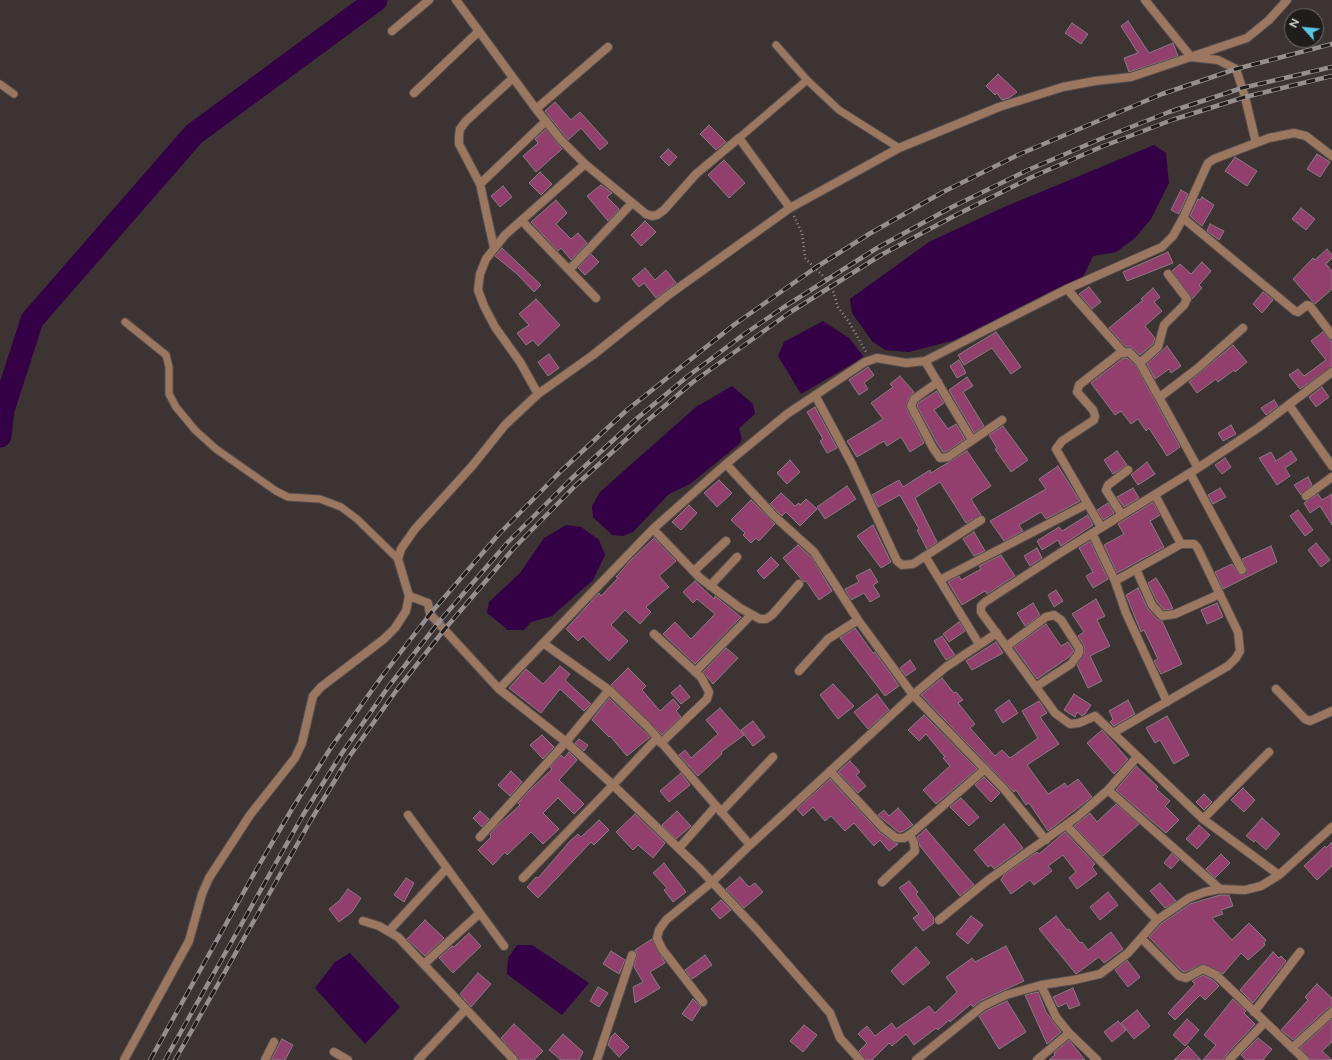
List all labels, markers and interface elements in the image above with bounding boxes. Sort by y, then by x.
north arrow [1284,8,1324,48]
text: N [1286,16,1302,30]

